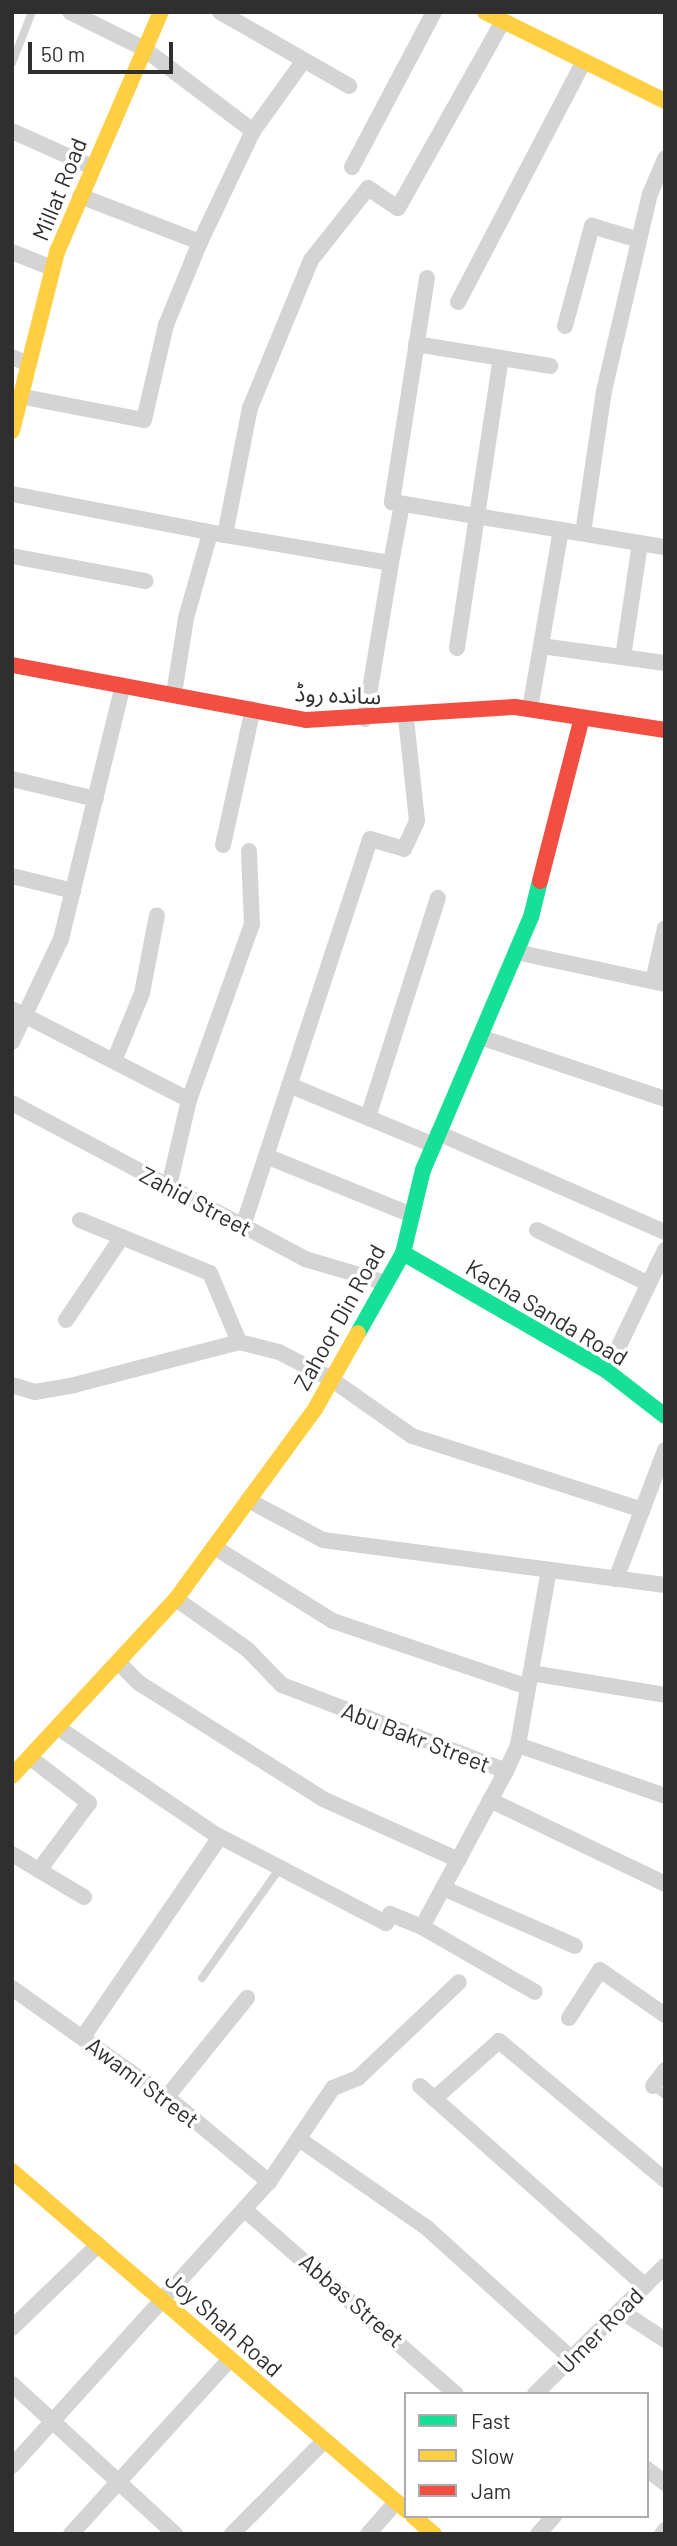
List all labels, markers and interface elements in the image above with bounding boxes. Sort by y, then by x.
scale bar [32,28,177,72]
text: 50 m [41,41,85,66]
street label: Millat Road [26,134,92,244]
street label: ساندہ روڈ [294,679,382,709]
street label: Zahid Street [135,1160,257,1242]
street label: Zahoor Din Road [288,1239,390,1395]
street label: Kacha Sanda Road [461,1253,633,1371]
street label: Abu Bakr Street [338,1696,494,1778]
street label: Awami Street [81,2031,205,2133]
street label: Abbas Street [294,2247,410,2353]
street label: Joy Shah Road [160,2266,288,2382]
street label: Umer Road [551,2281,649,2379]
legend [404,2392,649,2518]
text: Fast [471,2408,511,2433]
text: Slow [471,2443,514,2468]
text: Jam [471,2478,511,2503]

